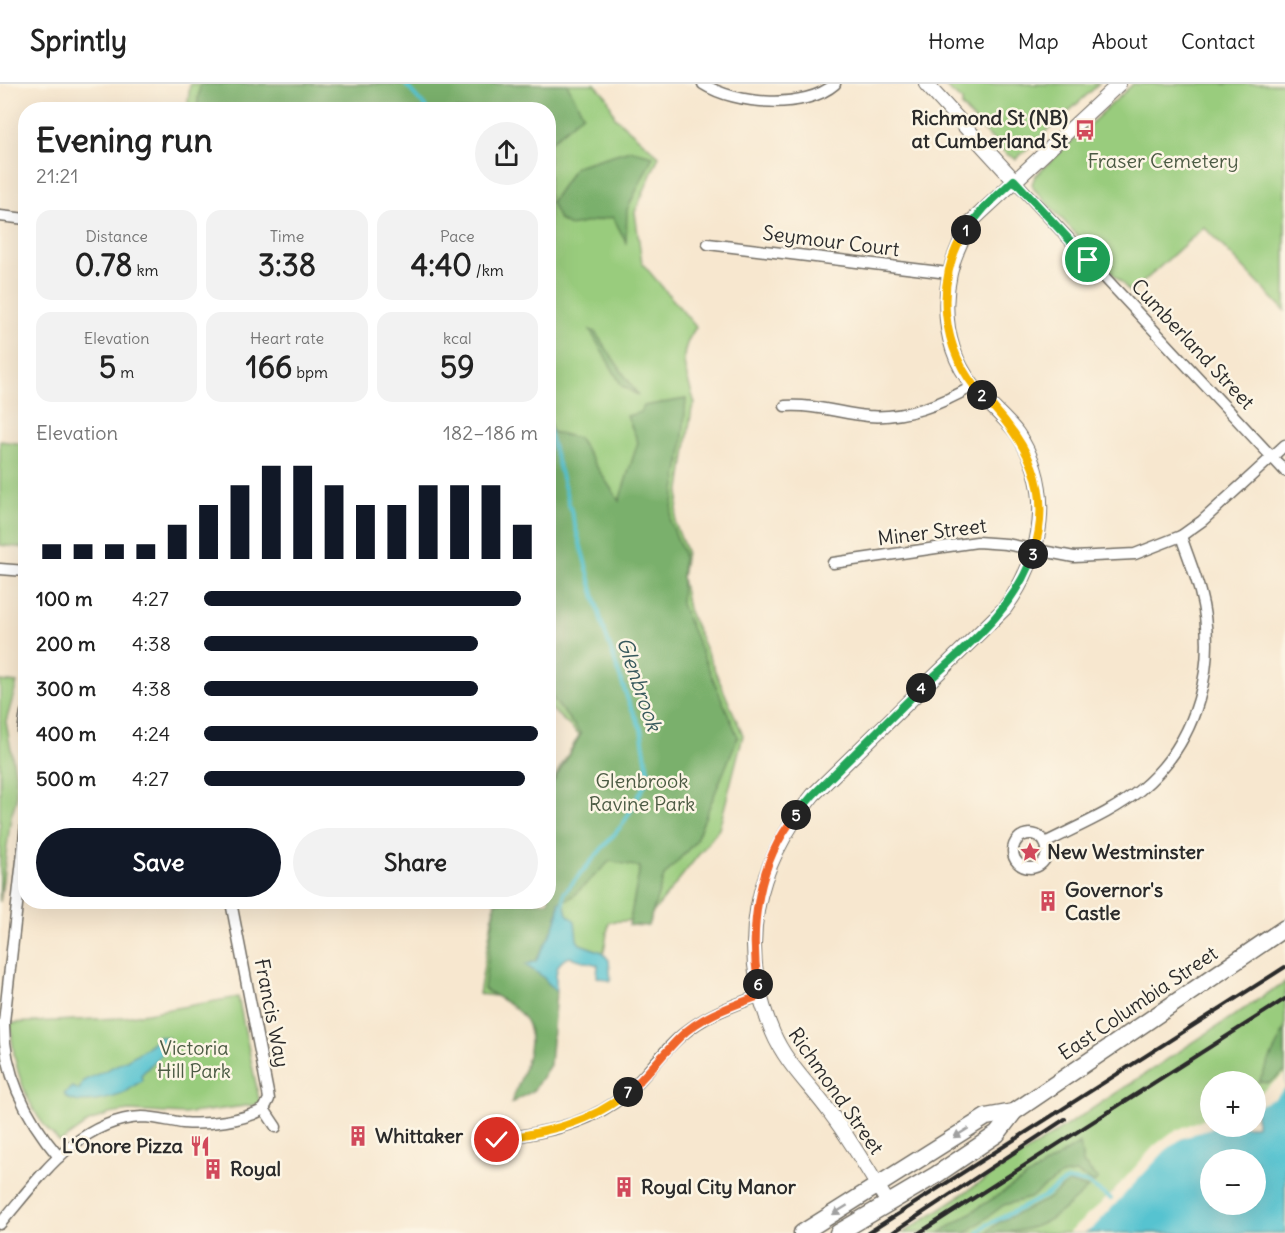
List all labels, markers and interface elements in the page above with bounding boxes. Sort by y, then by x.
text: Sprintly [30,23,127,59]
text: Home [928,28,985,55]
text: Map [1018,28,1059,55]
text: About [1092,28,1148,55]
text: Contact [1181,28,1255,55]
place label: Richmond St (NB) at Cumberland St [911,105,1068,153]
bus stop icon: Richmond St (NB) at Cumberland St [1073,118,1097,142]
text: Evening run [36,119,212,161]
button: share [475,122,538,185]
park label: Fraser Cemetery [1087,148,1239,173]
text: 21:21 [36,163,78,188]
pin: 1 [951,215,981,245]
street label: Seymour Court [761,220,901,261]
text: 1 [963,220,969,240]
text: Distance [85,226,148,246]
text: Time [270,226,304,246]
text: Pace [440,226,475,246]
pin [1062,234,1113,285]
icon: arrive [1071,243,1104,276]
text: 0.78 [75,246,133,284]
text: 3:38 [258,246,316,284]
text: 4:40 [411,246,472,284]
text: km [133,260,159,280]
text: /km [472,260,504,280]
street label: Cumberland Street [1126,273,1260,414]
text: Elevation [84,328,150,348]
text: Heart rate [250,328,324,348]
text: kcal [443,328,472,348]
text: 5 [99,348,116,386]
text: 166 [246,348,292,386]
text: 59 [440,348,475,386]
text: m [116,362,134,382]
text: bpm [292,362,328,382]
pin: 2 [967,380,997,410]
text: 2 [978,385,986,405]
text: Elevation [36,420,118,445]
text: 182–186 m [443,420,538,445]
street label: Miner Street [876,512,988,551]
pin: 3 [1018,539,1048,569]
text: 3 [1028,544,1038,564]
text: 100 m [36,586,93,611]
text: 4:27 [132,586,169,611]
text: 200 m [36,631,96,656]
text: 4:38 [132,631,171,656]
water label: Glenbrook [611,633,669,736]
pin: 4 [906,673,936,703]
text: 300 m [36,676,96,701]
text: 4:38 [132,676,171,701]
text: 4 [916,678,926,698]
text: 400 m [36,721,96,746]
text: 4:24 [132,721,170,746]
text: 500 m [36,766,96,791]
text: 4:27 [132,766,169,791]
park label: Glenbrook Ravine Park [589,768,695,816]
pin: 5 [781,800,811,830]
text: 5 [791,805,801,825]
button: Save [36,828,281,897]
button: Share [293,828,538,897]
place label: New Westminster [1047,839,1205,864]
place icon: New Westminster [1018,840,1042,864]
place label: Governor's Castle [1065,877,1163,925]
building icon: Governor's Castle [1036,889,1060,913]
street label: East Columbia Street [1053,940,1222,1065]
street label: Francis Way [250,956,295,1069]
pin: 6 [743,969,773,999]
text: 6 [753,974,763,994]
street label: Richmond Street [783,1022,890,1159]
park label: Victoria Hill Park [157,1035,231,1083]
map controls [1200,1071,1266,1215]
button: + [1200,1071,1266,1137]
pin: 7 [613,1077,643,1107]
text: 7 [624,1082,632,1102]
pin [471,1114,522,1165]
place label: Whittaker [375,1123,464,1148]
icon: check [480,1123,513,1156]
building icon: Whittaker [346,1124,370,1148]
one-way arrow [953,1128,969,1139]
place label: L'Onore Pizza [62,1133,184,1158]
restaurant icon: L'Onore Pizza [188,1134,212,1158]
button: − [1200,1149,1266,1215]
place label: Royal [230,1156,281,1181]
building icon: Royal [201,1157,225,1181]
place label: Royal City Manor [641,1174,797,1199]
building icon: Royal City Manor [612,1175,636,1199]
one-way arrow [832,1204,848,1215]

